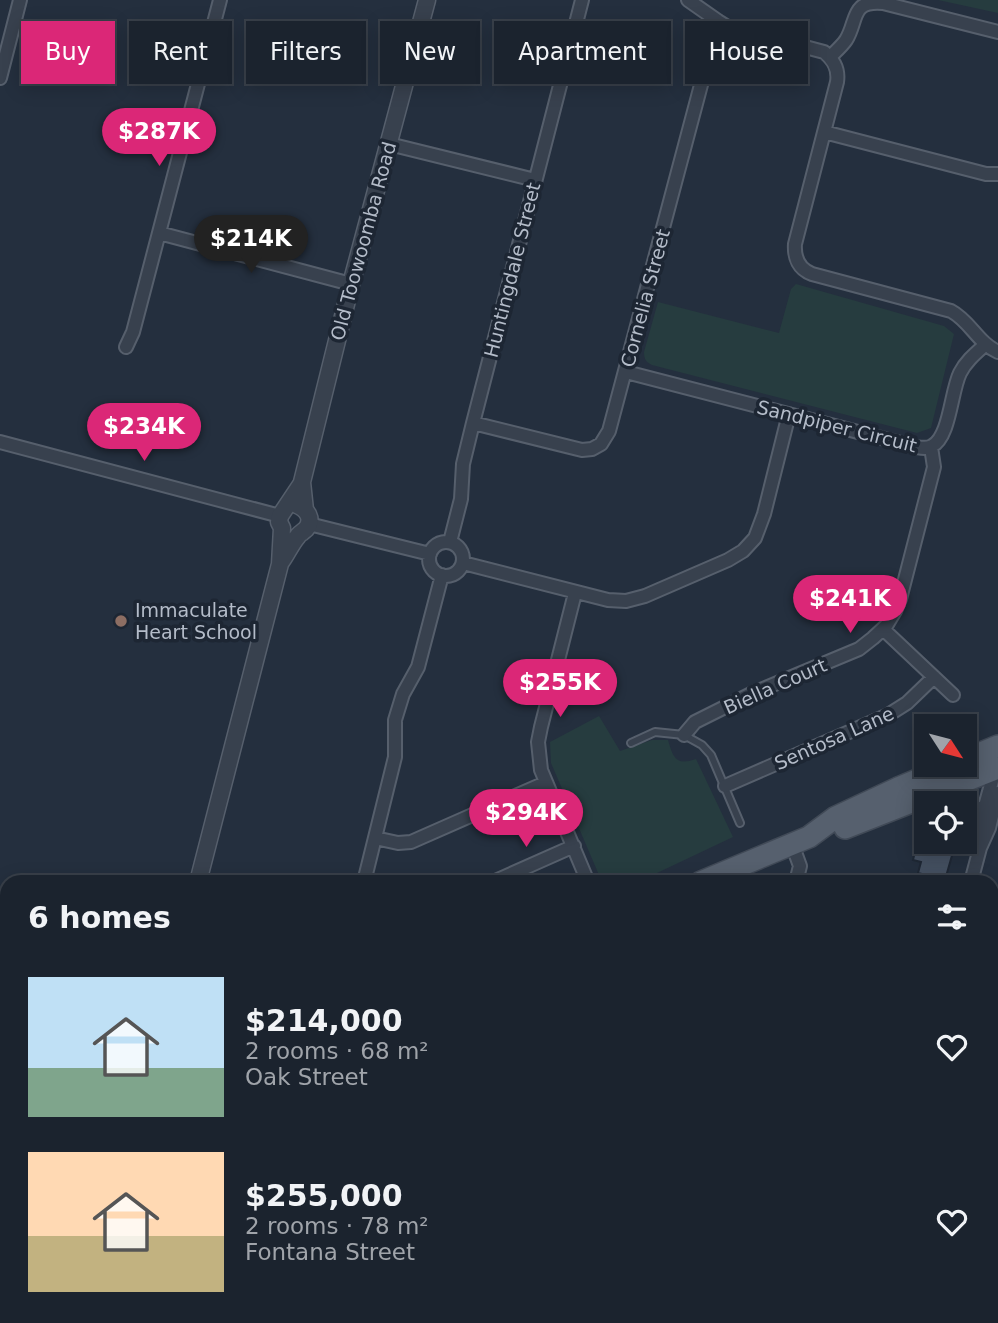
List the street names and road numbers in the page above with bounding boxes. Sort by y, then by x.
street label: Old Toowoomba Road [326,139,400,343]
street label: Huntingdale Street [480,180,544,360]
street label: Cornelia Street [616,227,674,369]
street label: Sandpiper Circuit [755,396,919,456]
street label: Biella Court [720,653,830,719]
street label: Sentosa Lane [771,702,897,774]

